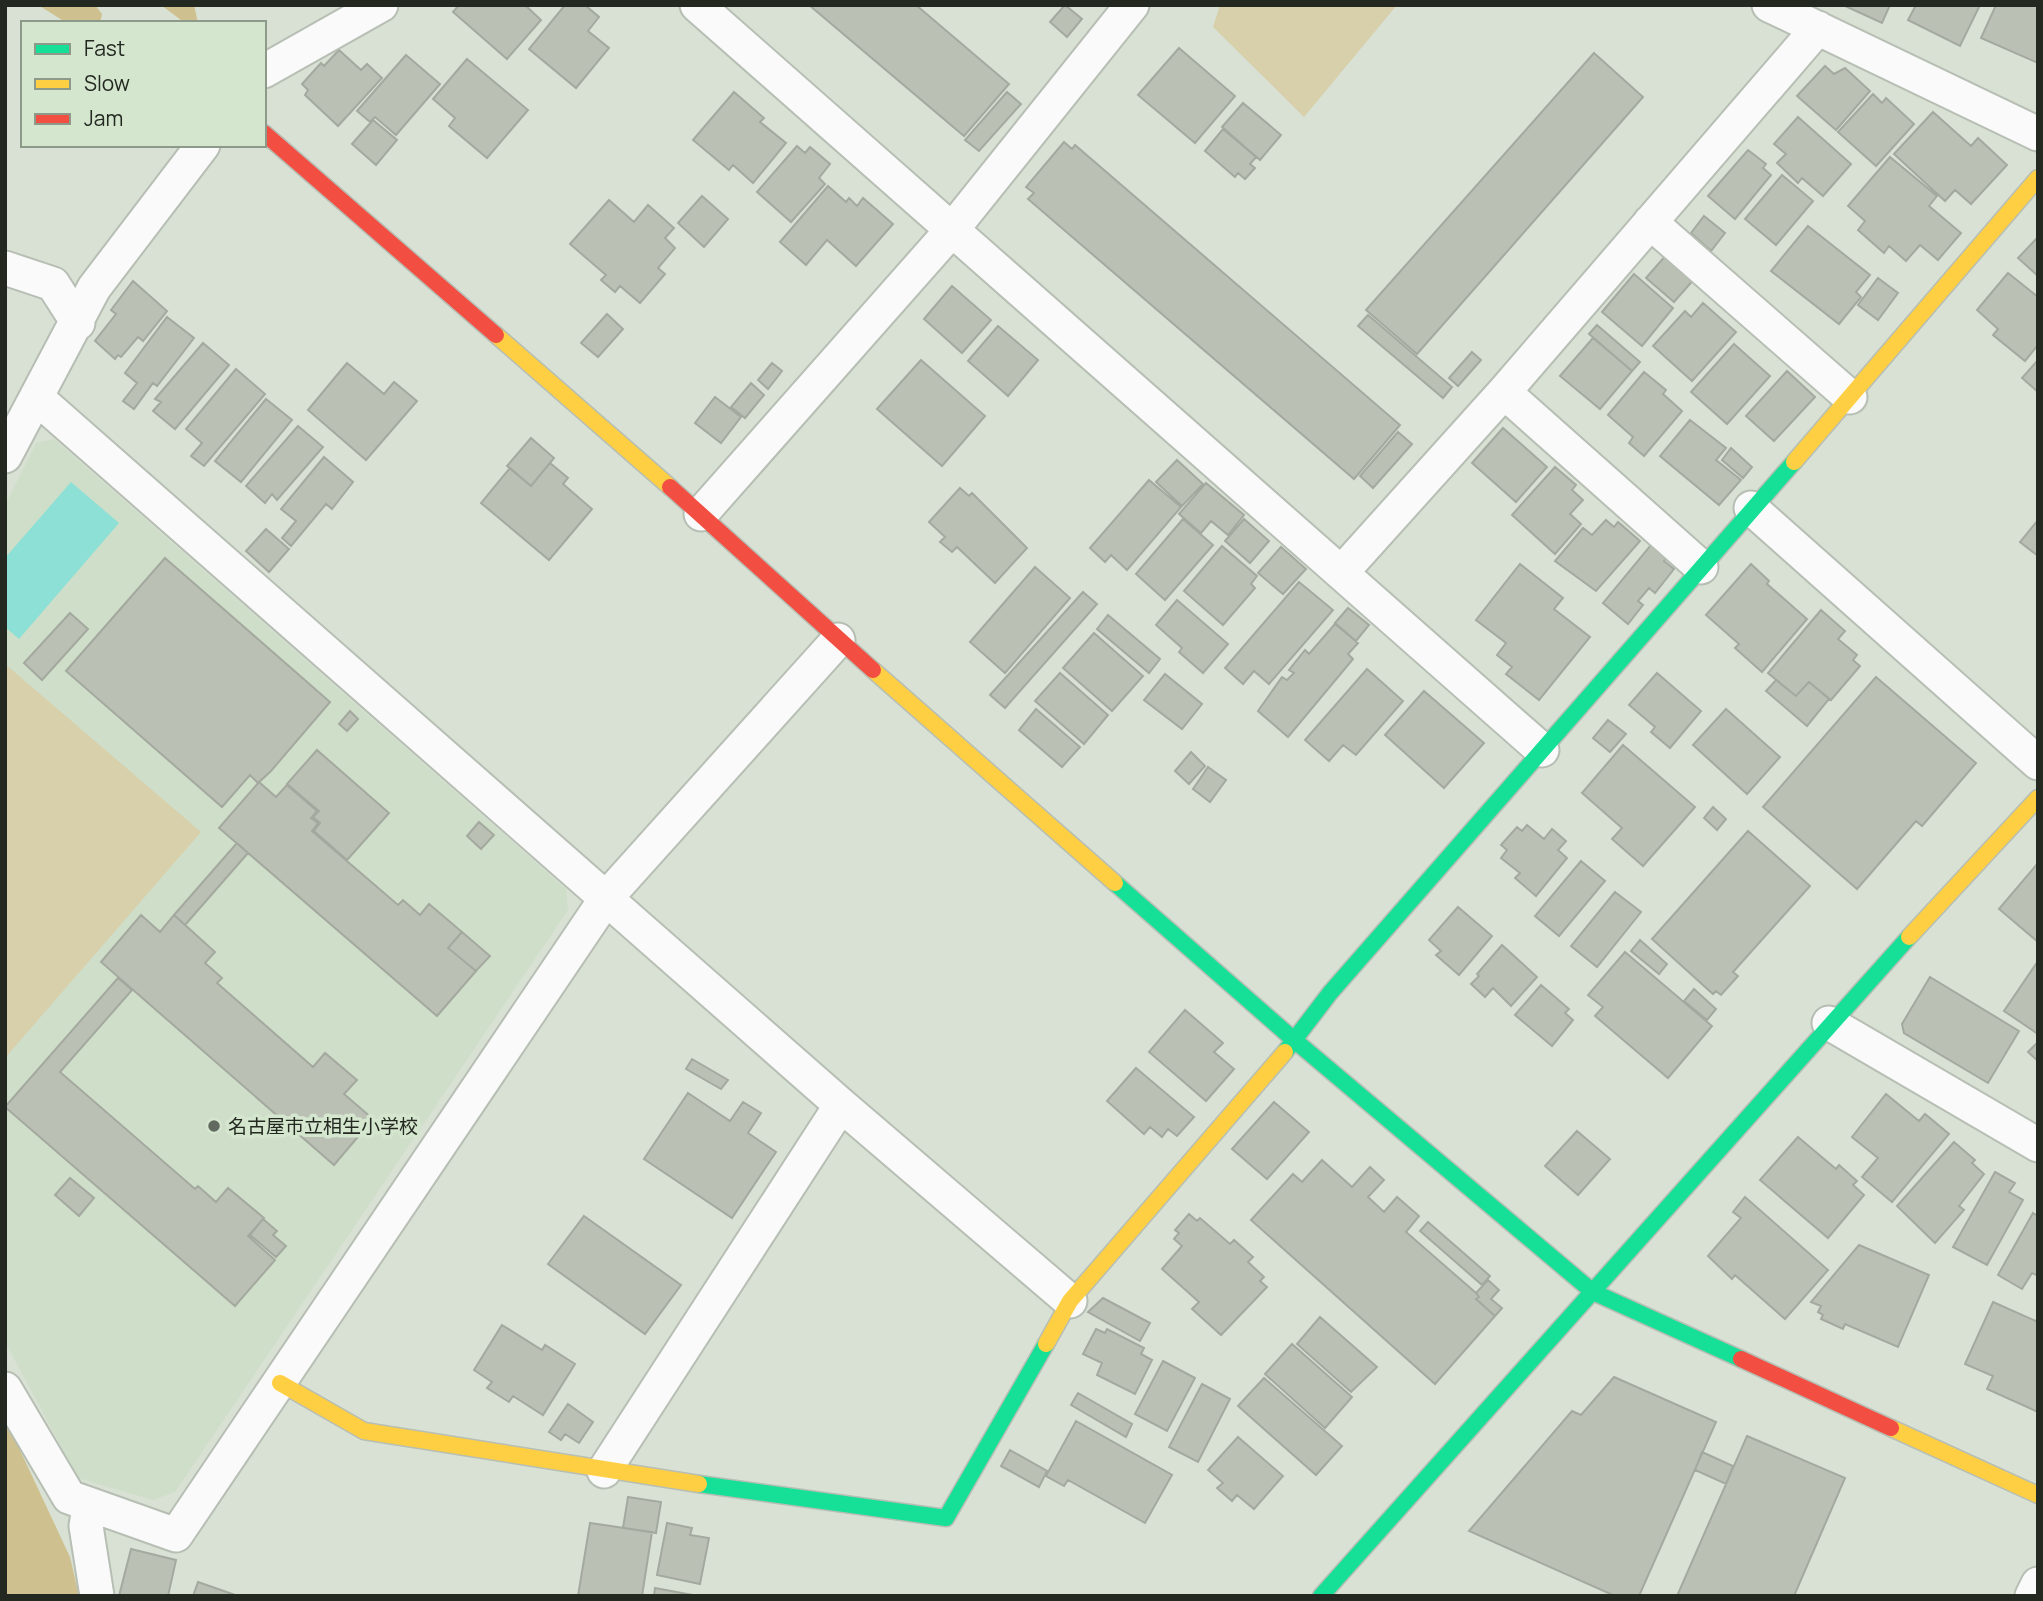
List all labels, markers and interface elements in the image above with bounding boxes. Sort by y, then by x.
legend [21,21,266,147]
text: Fast [84,34,125,62]
text: Slow [84,69,130,97]
text: Jam [84,104,123,132]
place label: 名古屋市立相生小学校 [228,1113,418,1139]
marker: 名古屋市立相生小学校 [206,1118,222,1134]

